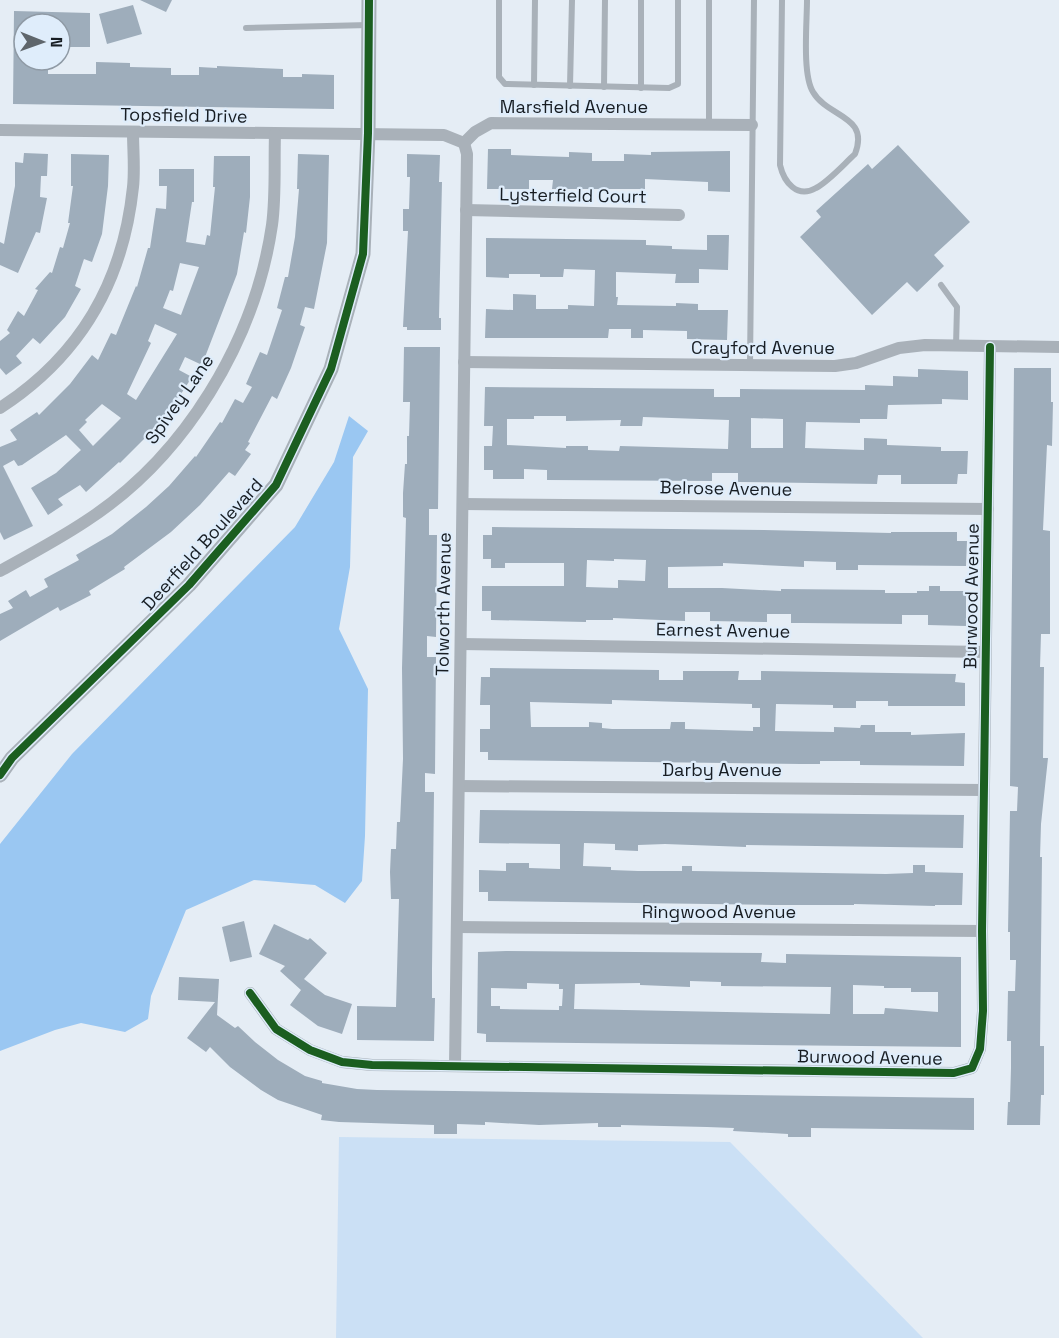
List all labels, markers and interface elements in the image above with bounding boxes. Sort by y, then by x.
north arrow [12,12,72,72]
text: N [46,37,67,48]
street label: Marsfield Avenue [500,95,648,118]
street label: Topsfield Drive [120,102,248,128]
street label: Lysterfield Court [499,182,647,208]
street label: Crayford Avenue [691,336,835,359]
street label: Spivey Lane [140,350,218,448]
street label: Deerfield Boulevard [137,473,267,615]
street label: Belrose Avenue [659,475,793,501]
street label: Burwood Avenue [958,523,984,669]
street label: Tolworth Avenue [430,532,456,676]
street label: Earnest Avenue [656,617,790,643]
street label: Darby Avenue [662,758,782,781]
street label: Ringwood Avenue [642,900,796,923]
street label: Burwood Avenue [797,1044,943,1070]

